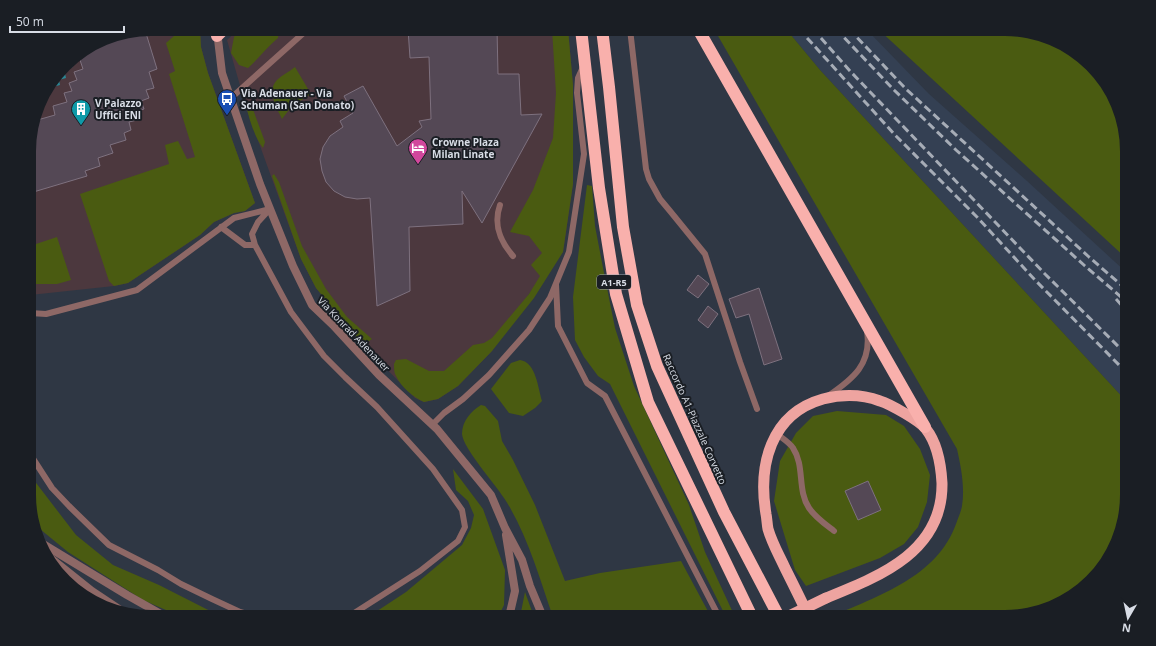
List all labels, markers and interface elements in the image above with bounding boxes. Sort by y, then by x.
scale bar [10,8,124,34]
text: 50 m [16,13,44,30]
place label: Via Adenauer - Via Schuman (San Donato) [241,86,354,112]
bus stop icon: Via Adenauer - Via Schuman (San Donato) [216,88,238,116]
place label: V Palazzo Uffici ENI [95,96,141,122]
building icon: V Palazzo Uffici ENI [70,98,92,126]
place label: Crowne Plaza Milan Linate [432,135,499,161]
hotel icon: Crowne Plaza Milan Linate [407,137,429,165]
road number: A1-R5 [597,275,631,289]
street label: Via Konrad Adenauer [315,294,393,374]
street label: Raccordo A1-Piazzale Corvetto [660,352,730,486]
north arrow [1108,598,1148,638]
text: N [1121,620,1132,636]

